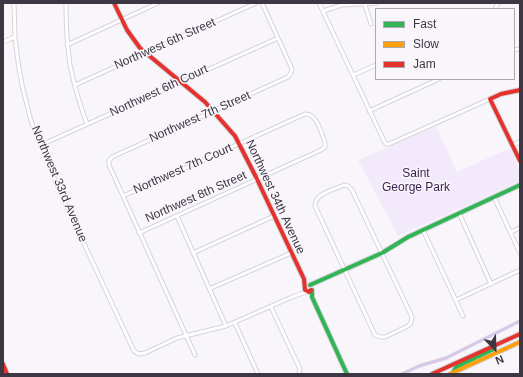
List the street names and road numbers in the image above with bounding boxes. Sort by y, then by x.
street label: Northwest 6th Street [112,15,218,73]
street label: Northwest 6th Court [108,62,210,120]
street label: Northwest 7th Street [147,88,253,146]
street label: Northwest 33rd Avenue [28,124,90,244]
street label: Northwest 34th Avenue [242,138,308,256]
street label: Northwest 7th Court [131,141,235,197]
street label: Northwest 8th Street [143,168,249,226]

